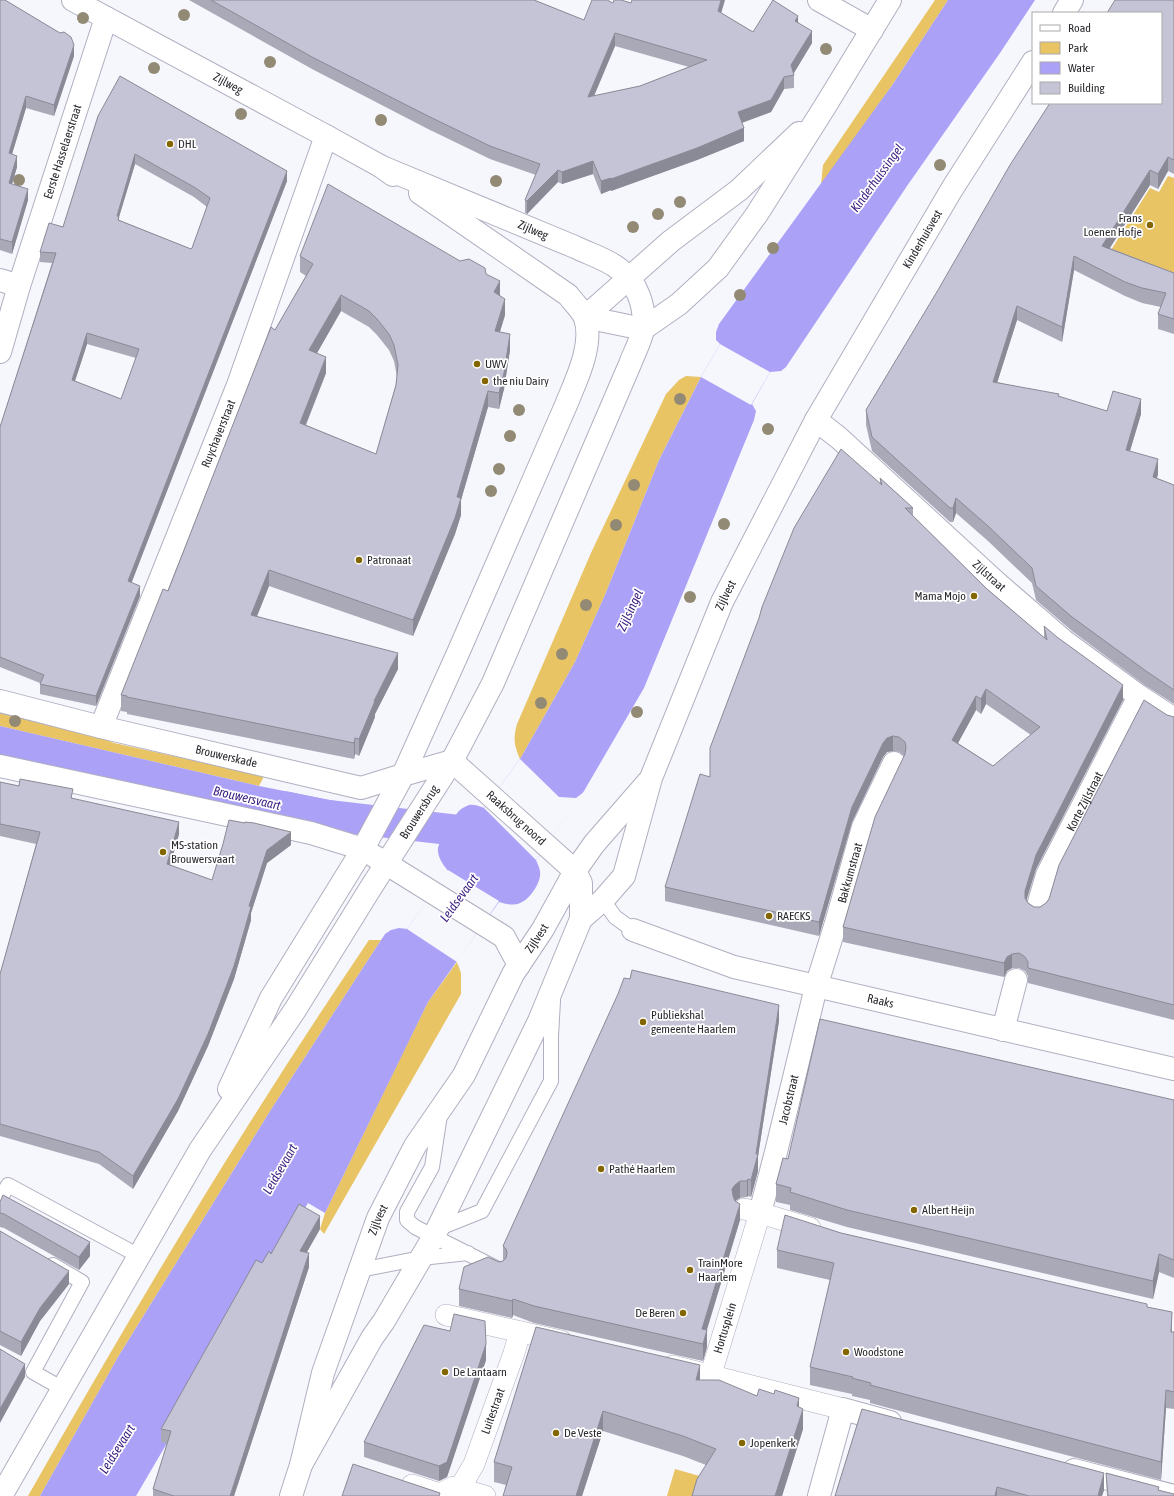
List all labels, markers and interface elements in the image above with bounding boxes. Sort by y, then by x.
legend [1032,12,1162,104]
text: Road [1068,21,1091,35]
text: Park [1068,41,1089,55]
text: Water [1068,61,1095,75]
street label: Zijlweg [211,70,246,97]
text: Building [1068,81,1106,95]
street label: Eerste Hasselaerstraat [41,102,85,201]
place label: DHL [178,137,197,151]
marker: DHL [165,139,175,149]
water label: Kinderhuissingel [847,141,907,215]
street label: Kinderhuisvest [900,207,945,271]
place label: Frans Loenen Hofje [1083,211,1142,239]
street label: Zijlweg [516,217,551,243]
marker: Frans Loenen Hofje [1145,220,1155,230]
place label: UWV [485,357,507,371]
marker: UWV [472,359,482,369]
place label: the niu Dairy [493,374,549,388]
marker: the niu Dairy [480,376,490,386]
street label: Ruychaverstraat [199,397,239,470]
place label: Patronaat [367,553,412,567]
marker: Patronaat [354,555,364,565]
street label: Zijlstraat [970,557,1009,595]
street label: Zijlvest [712,577,739,612]
water label: Zijlsingel [614,587,646,633]
place label: Mama Mojo [914,589,966,603]
marker: Mama Mojo [969,591,979,601]
street label: Brouwerskade [194,742,259,770]
street label: Korte Zijlstraat [1064,769,1106,834]
street label: Brouwersbrug [397,782,442,842]
water label: Brouwersvaart [212,783,282,813]
street label: Raaksbrug noord [484,788,548,848]
place label: MS-station Brouwersvaart [171,838,235,866]
street label: Bakkumstraat [835,841,865,905]
marker: MS-station Brouwersvaart [158,847,168,857]
water label: Leidsevaart [437,871,481,925]
place label: RAECKS [777,909,810,923]
marker: RAECKS [764,911,774,921]
street label: Zijlvest [522,921,552,956]
street label: Raaks [866,991,895,1011]
place label: Publiekshal gemeente Haarlem [651,1008,736,1036]
marker: Publiekshal gemeente Haarlem [638,1017,648,1027]
street label: Jacobstraat [776,1073,802,1126]
water label: Leidsevaart [260,1141,300,1197]
place label: Pathé Haarlem [609,1162,675,1176]
marker: Pathé Haarlem [596,1164,606,1174]
street label: Zijlvest [366,1202,391,1237]
place label: Albert Heijn [922,1203,974,1217]
marker: Albert Heijn [909,1205,919,1215]
place label: TrainMore Haarlem [698,1256,743,1284]
marker: TrainMore Haarlem [685,1265,695,1275]
street label: Hortusplein [711,1301,739,1355]
place label: De Beren [635,1306,675,1320]
marker: De Beren [678,1308,688,1318]
place label: Woodstone [854,1345,904,1359]
marker: Woodstone [841,1347,851,1357]
place label: De Lantaarn [453,1365,507,1379]
marker: De Lantaarn [440,1367,450,1377]
street label: Luitestraat [478,1386,508,1436]
water label: Leidsevaart [96,1421,138,1476]
place label: De Veste [564,1426,602,1440]
marker: De Veste [551,1428,561,1438]
place label: Jopenkerk [750,1436,796,1450]
marker: Jopenkerk [737,1438,747,1448]

